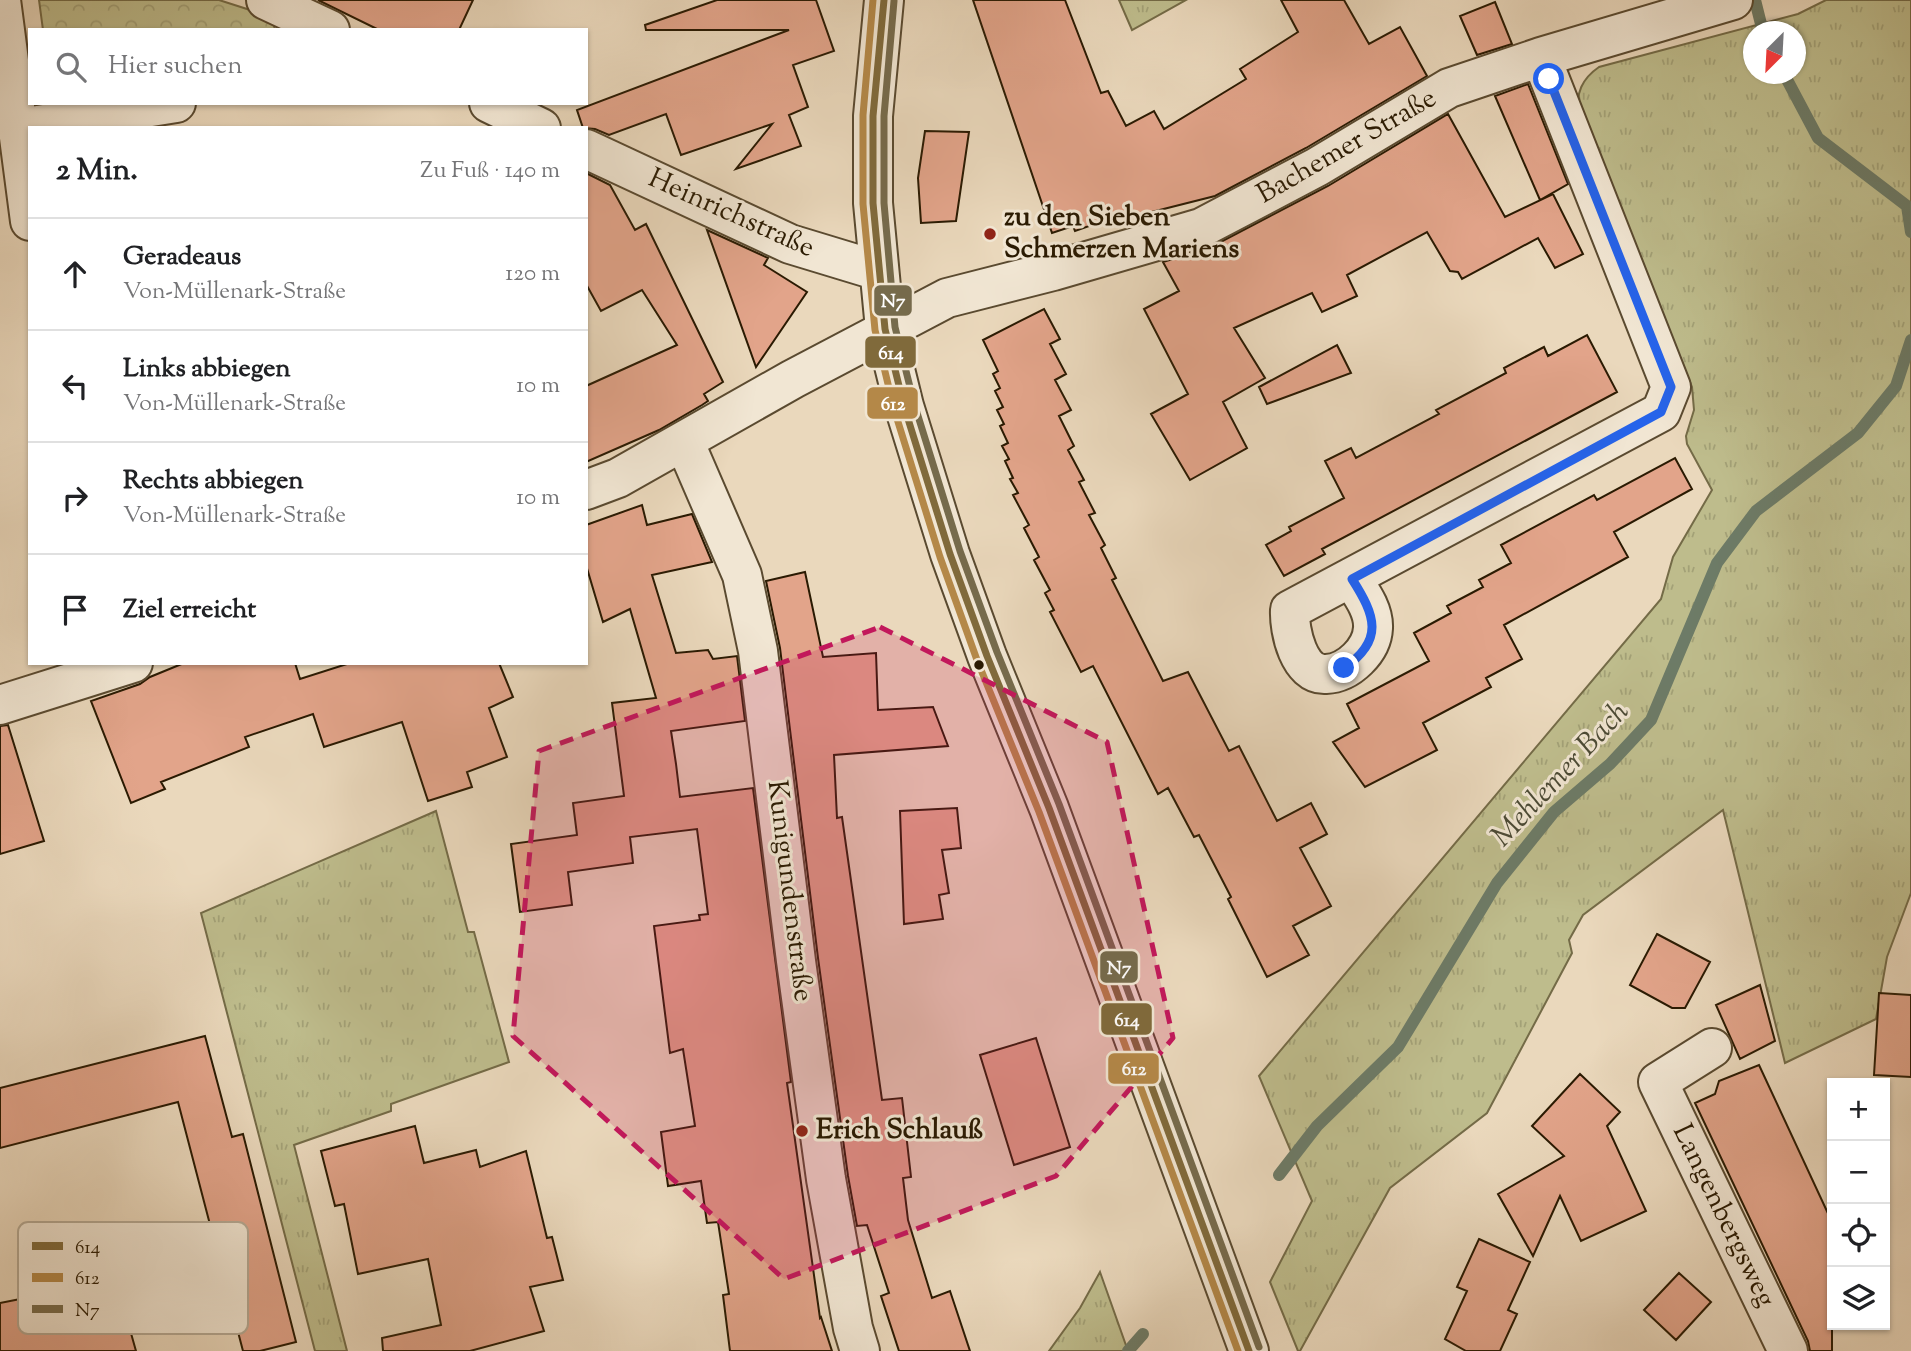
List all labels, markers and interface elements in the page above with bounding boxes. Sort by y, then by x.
north arrow [1743,21,1806,84]
search box [28,28,588,105]
icon: search [52,48,90,86]
text: Hier suchen [108,48,243,85]
route start [1533,63,1564,94]
street label: Bachemer Straße [1250,79,1444,215]
text: 2 Min. [56,150,138,193]
text: Zu Fuß · 140 m [420,155,560,188]
street label: Heinrichstraße [641,159,821,269]
place label: zu den Sieben Schmerzen Mariens [1004,198,1239,270]
marker: zu den Sieben Schmerzen Mariens [982,226,998,242]
text: Geradeaus [123,239,241,276]
icon: ahead [56,255,94,293]
text: 120 m [505,258,560,291]
text: Von-Müllenark-Straße [123,276,346,309]
line badge: N7 [873,284,913,317]
text: N7 [881,289,906,316]
line badge: 614 [864,335,917,369]
text: 614 [878,341,904,368]
text: Links abbiegen [123,351,291,388]
icon: left [56,367,94,405]
text: 10 m [516,370,560,403]
line badge: 612 [866,386,919,420]
text: Von-Müllenark-Straße [123,388,346,421]
text: 612 [881,392,905,419]
text: Rechts abbiegen [123,463,304,500]
icon: right [56,479,94,517]
text: 10 m [516,482,560,515]
text: Von-Müllenark-Straße [123,500,346,533]
icon: arrive [56,591,94,629]
text: Ziel erreicht [123,592,256,629]
route end [1328,652,1359,683]
unlabelled marker [972,658,986,672]
water label: Mehlemer Bach [1482,692,1640,858]
street label: Kunigundenstraße [756,778,822,1004]
line badge: N7 [1099,950,1139,984]
text: N7 [1107,956,1132,983]
line badge: 614 [1100,1002,1153,1036]
text: 614 [1114,1008,1140,1035]
line badge: 612 [1107,1052,1160,1085]
text: 612 [1122,1057,1146,1084]
map controls [1827,1078,1890,1330]
button: + [1827,1078,1890,1141]
place label: Erich Schlauß [816,1111,983,1151]
street label: Langenbergsweg [1661,1118,1785,1314]
marker: Erich Schlauß [794,1123,810,1139]
button: − [1827,1141,1890,1204]
button: locate [1827,1204,1890,1267]
legend [18,1222,248,1334]
text: 614 [75,1235,101,1262]
text: 612 [75,1266,100,1293]
button: layers [1827,1267,1890,1330]
text: N7 [75,1298,100,1325]

